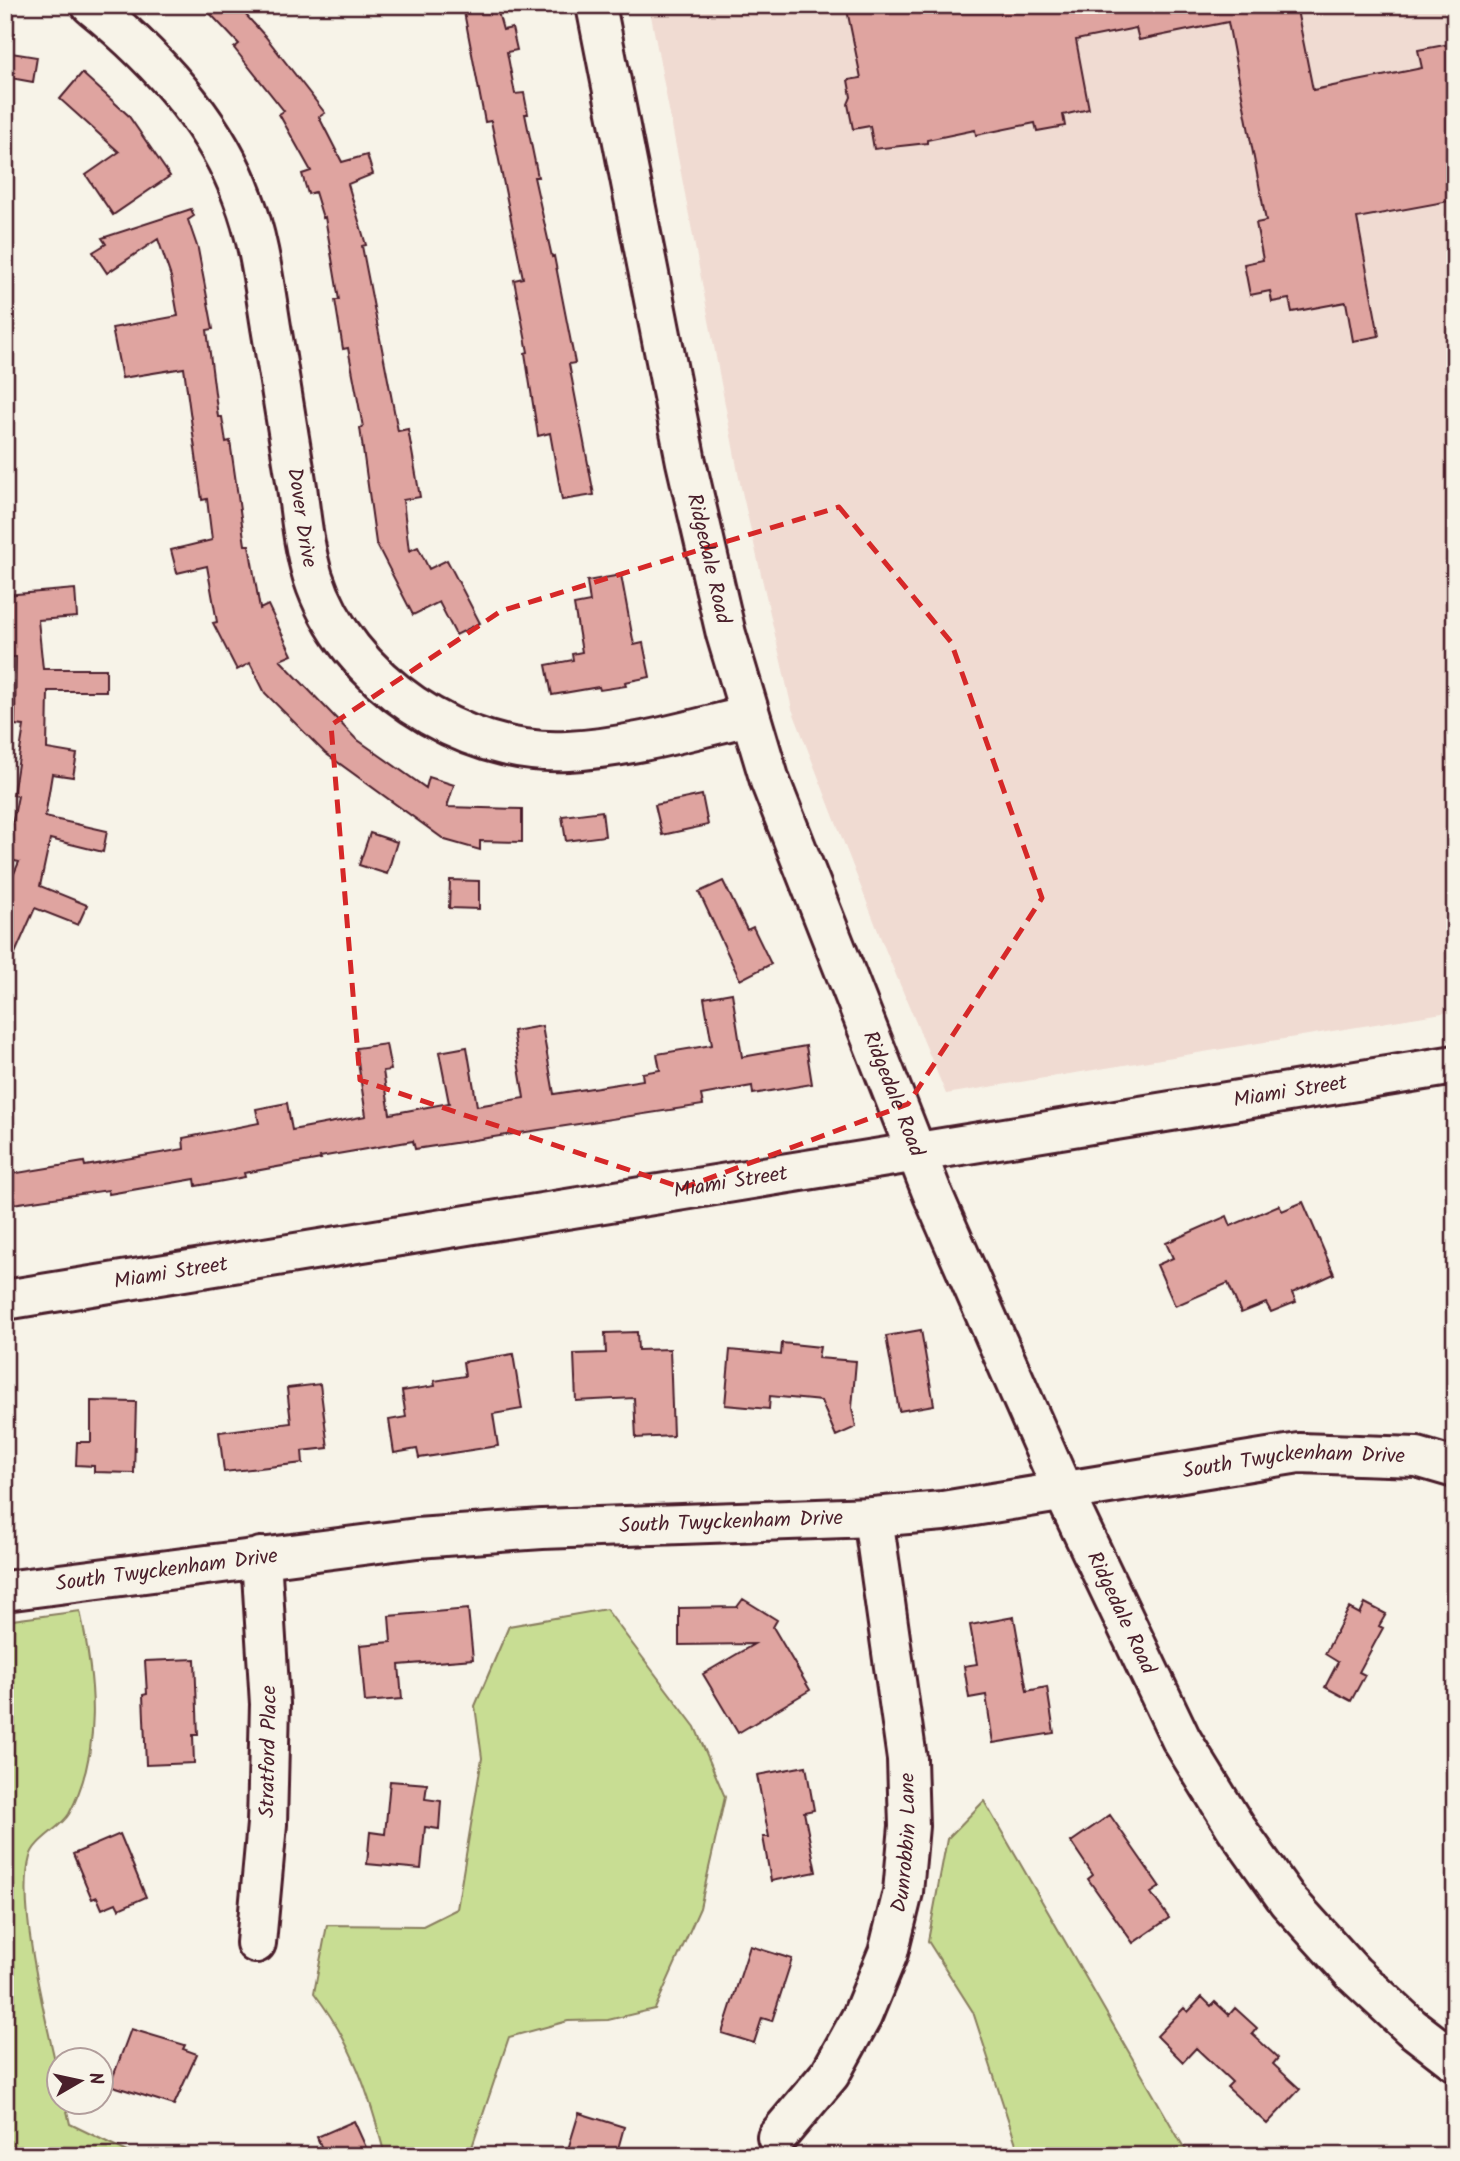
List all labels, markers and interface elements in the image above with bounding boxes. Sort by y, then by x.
street label: Dover Drive [278,465,326,572]
street label: Ridgedale Road [677,490,740,628]
street label: Ridgedale Road [854,1026,933,1162]
street label: Miami Street [1231,1066,1350,1117]
street label: Miami Street [671,1157,791,1208]
street label: Miami Street [111,1248,231,1299]
street label: South Twyckenham Drive [1180,1436,1406,1488]
street label: South Twyckenham Drive [619,1502,844,1543]
street label: South Twyckenham Drive [54,1539,280,1601]
street label: Ridgedale Road [1078,1546,1165,1680]
street label: Stratford Place [251,1684,286,1818]
street label: Dunrobbin Lane [882,1772,926,1916]
north arrow [46,2046,116,2116]
text: N [79,2070,111,2087]

